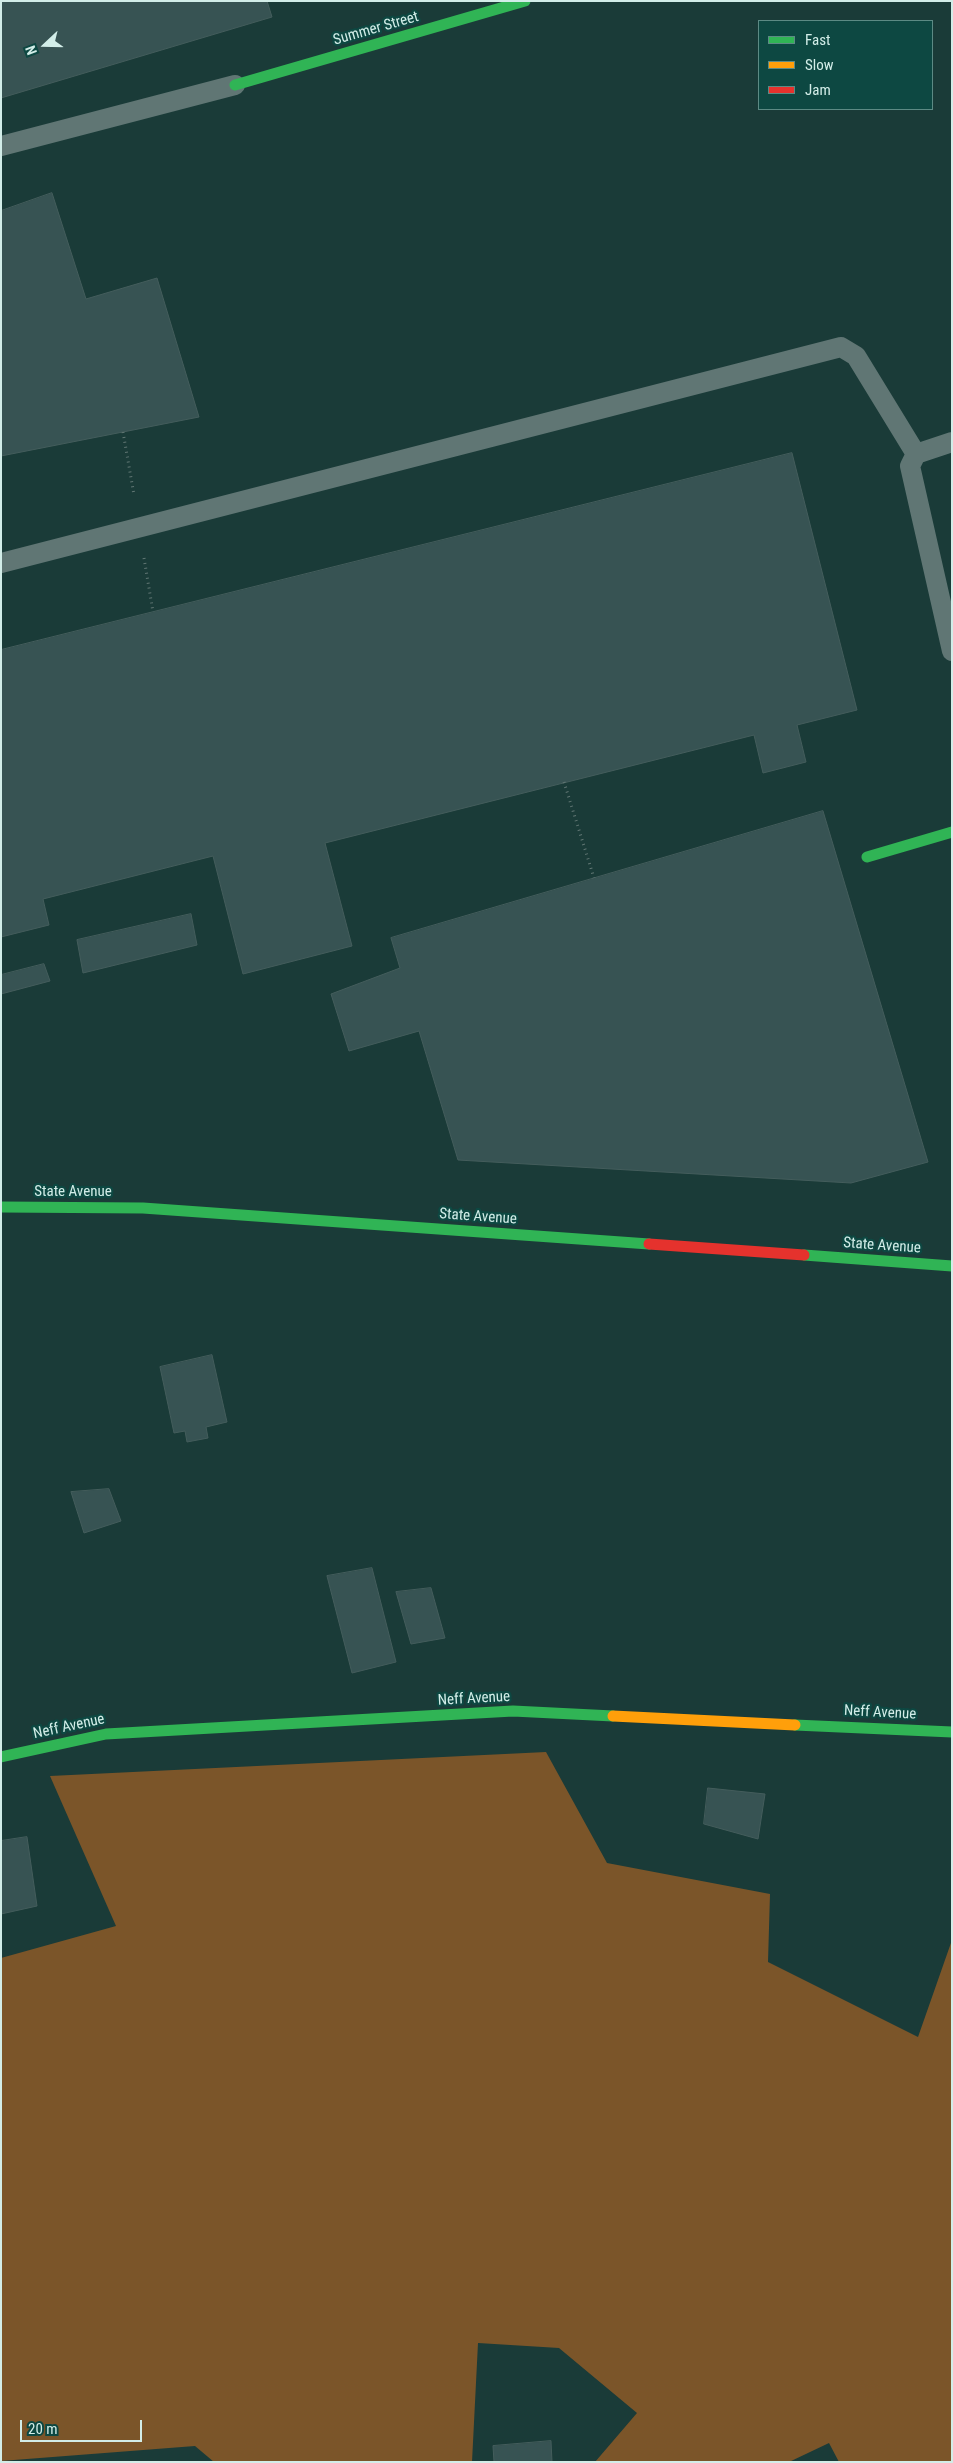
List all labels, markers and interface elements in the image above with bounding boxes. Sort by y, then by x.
street label: Summer Street [331,8,421,50]
north arrow [20,20,70,70]
legend [758,20,933,110]
text: Fast [805,31,830,49]
text: N [22,44,40,57]
text: Slow [805,56,834,74]
text: Jam [805,81,831,99]
street label: State Avenue [34,1183,112,1201]
street label: State Avenue [439,1205,517,1229]
street label: State Avenue [843,1234,921,1258]
street label: Neff Avenue [437,1688,511,1710]
street label: Neff Avenue [843,1702,917,1724]
street label: Neff Avenue [32,1711,106,1743]
scale bar [22,2410,145,2442]
text: 20 m [28,2420,58,2438]

